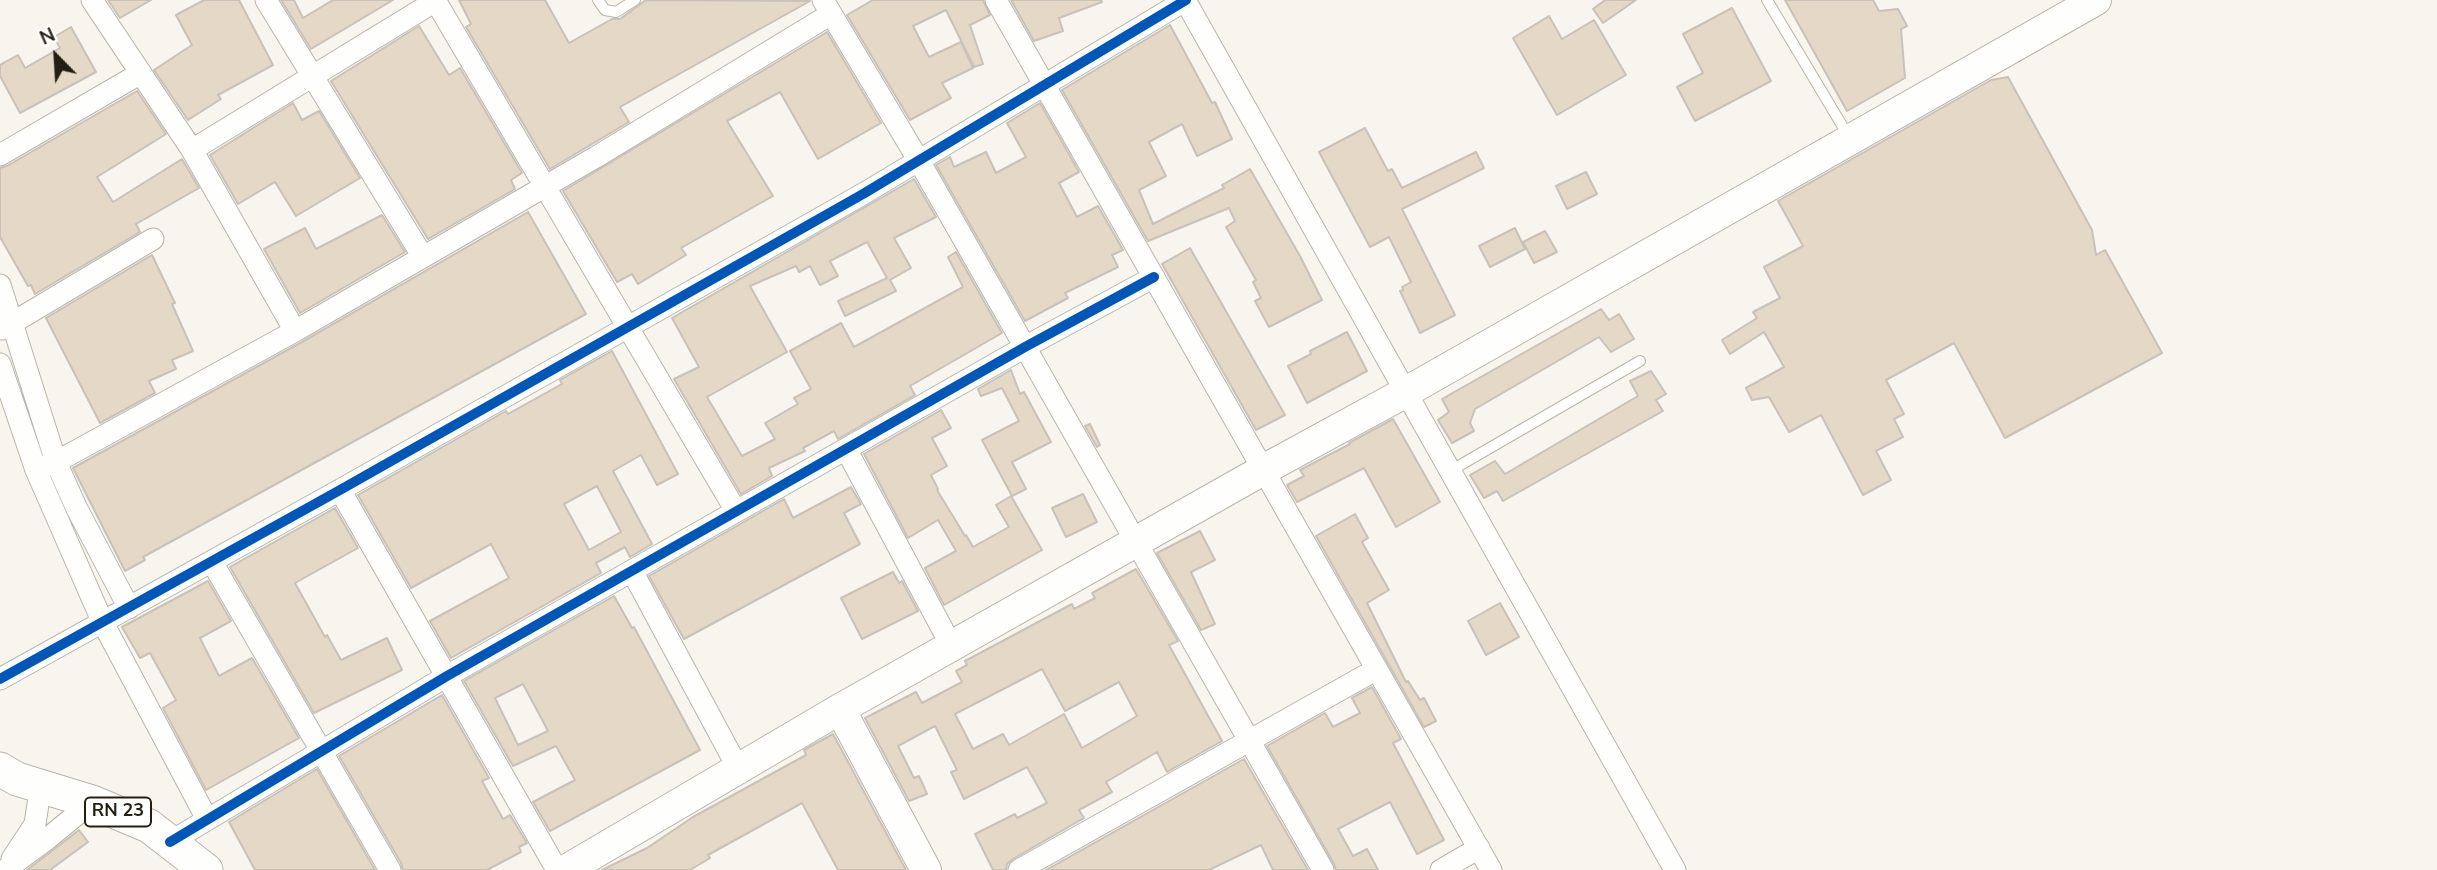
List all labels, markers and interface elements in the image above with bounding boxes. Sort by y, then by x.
north arrow [21,21,91,91]
text: N [36,22,59,52]
road number: RN 23 [85,798,151,826]

